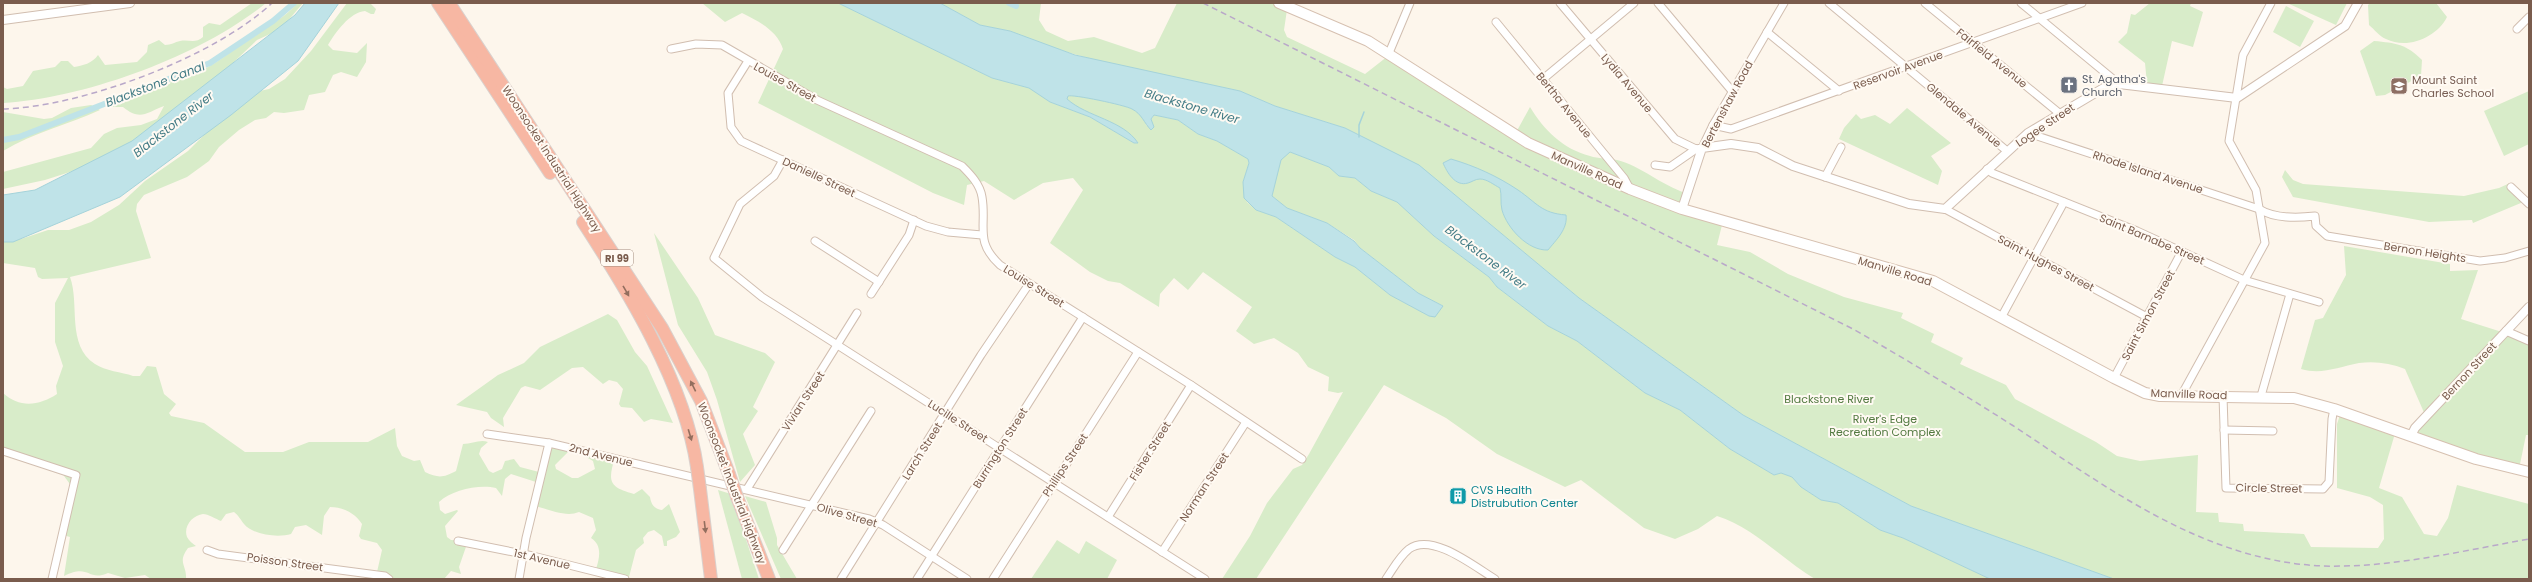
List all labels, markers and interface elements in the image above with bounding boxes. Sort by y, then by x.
street label: Fairfield Avenue [1953,24,2031,92]
street label: Reservoir Avenue [1851,46,1945,94]
street label: Lydia Avenue [1597,50,1657,116]
water label: Blackstone Canal [103,57,207,111]
street label: Louise Street [751,58,819,106]
street label: Bertenshaw Road [1697,58,1757,150]
street label: Bertha Avenue [1532,69,1596,141]
place label: St. Agatha's Church [2082,71,2146,100]
place label: Mount Saint Charles School [2412,72,2494,101]
church icon: St. Agatha's Church [2059,75,2079,95]
school or university icon: Mount Saint Charles School [2389,76,2409,96]
street label: Glendale Avenue [1923,79,2005,151]
street label: Woonsocket Industrial Highway [498,82,606,236]
water label: Blackstone River [1143,84,1242,128]
water label: Blackstone River [129,87,217,161]
street label: Logee Street [2012,99,2078,151]
street label: Manville Road [1549,147,1625,193]
street label: Rhode Island Avenue [2091,147,2205,197]
street label: Danielle Street [780,153,858,201]
street label: Saint Barnabe Street [2097,210,2207,268]
water label: Blackstone River [1442,221,1531,294]
street label: Saint Hughes Street [1995,231,2097,295]
street label: Bernon Heights [2383,238,2468,266]
road number: RI 99 [601,250,633,266]
street label: Manville Road [1856,252,1934,290]
street label: Louise Street [1000,261,1068,311]
street label: Saint Simon Street [2117,267,2179,363]
one-way arrow [623,285,630,297]
street label: Bernon Street [2438,339,2500,403]
street label: Vivian Street [778,368,828,434]
one-way arrow [690,380,697,392]
street label: Manville Road [2150,385,2228,403]
park label: Blackstone River [1784,391,1874,407]
street label: Lucille Street [925,396,991,446]
street label: Woonsocket Industrial Highway [694,400,771,567]
street label: Burrington Street [969,405,1031,491]
park label: River's Edge Recreation Complex [1829,411,1941,440]
street label: Fisher Street [1125,418,1175,484]
street label: Larch Street [898,419,946,483]
one-way arrow [687,430,693,442]
street label: Phillips Street [1039,430,1091,500]
street label: 2nd Avenue [568,439,635,471]
street label: Norman Street [1176,449,1232,525]
street label: Circle Street [2236,479,2302,497]
place label: CVS Health Distrubution Center [1471,482,1578,511]
building icon: CVS Health Distrubution Center [1448,486,1468,506]
street label: Olive Street [815,499,879,531]
one-way arrow [701,521,708,534]
street label: 1st Avenue [512,545,572,573]
street label: Poisson Street [246,549,324,575]

